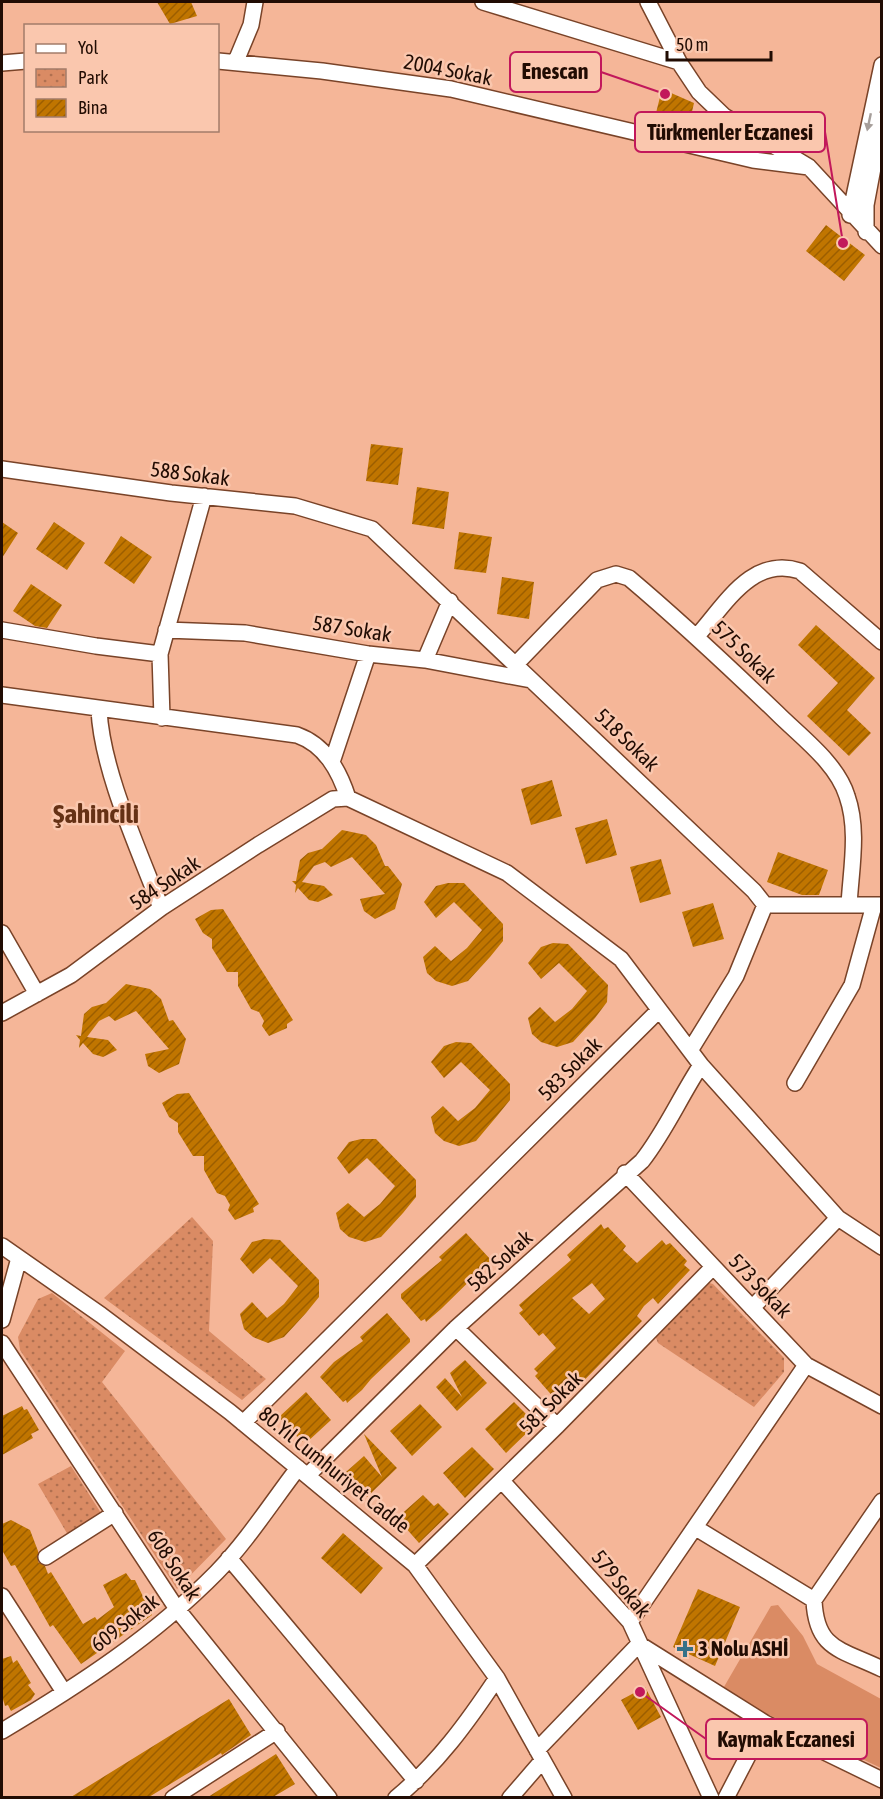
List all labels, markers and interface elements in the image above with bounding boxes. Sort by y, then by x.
legend [24,24,219,132]
scale bar [667,24,770,62]
text: 50 m [676,34,708,55]
text: Yol [78,37,98,58]
street label: 2004 Sokak [402,49,494,89]
callout: Enescan [510,52,601,92]
text: Enescan [522,58,588,84]
text: Park [78,67,108,88]
text: Bina [78,97,108,118]
callout: Türkmenler Eczanesi [635,112,825,152]
one-way arrow [864,113,873,132]
text: Türkmenler Eczanesi [647,119,813,145]
street label: 588 Sokak [149,456,231,490]
street label: 587 Sokak [311,610,393,646]
street label: 575 Sokak [708,615,782,687]
street label: 518 Sokak [591,703,665,775]
district label: Şahincili [53,798,139,829]
street label: 584 Sokak [125,850,204,914]
street label: 583 Sokak [533,1032,606,1105]
street label: 582 Sokak [462,1225,537,1296]
street label: 573 Sokak [725,1248,797,1322]
street label: 581 Sokak [514,1366,587,1439]
street label: 80.Yıl Cumhuriyet Cadde [254,1401,415,1537]
street label: 608 Sokak [143,1525,207,1604]
street label: 579 Sokak [587,1545,656,1622]
street label: 609 Sokak [86,1588,163,1656]
place label: 3 Nolu ASHİ [698,1636,788,1660]
marker: 3 Nolu ASHİ [676,1640,694,1658]
callout: Kaymak Eczanesi [706,1719,867,1759]
text: Kaymak Eczanesi [717,1726,855,1752]

